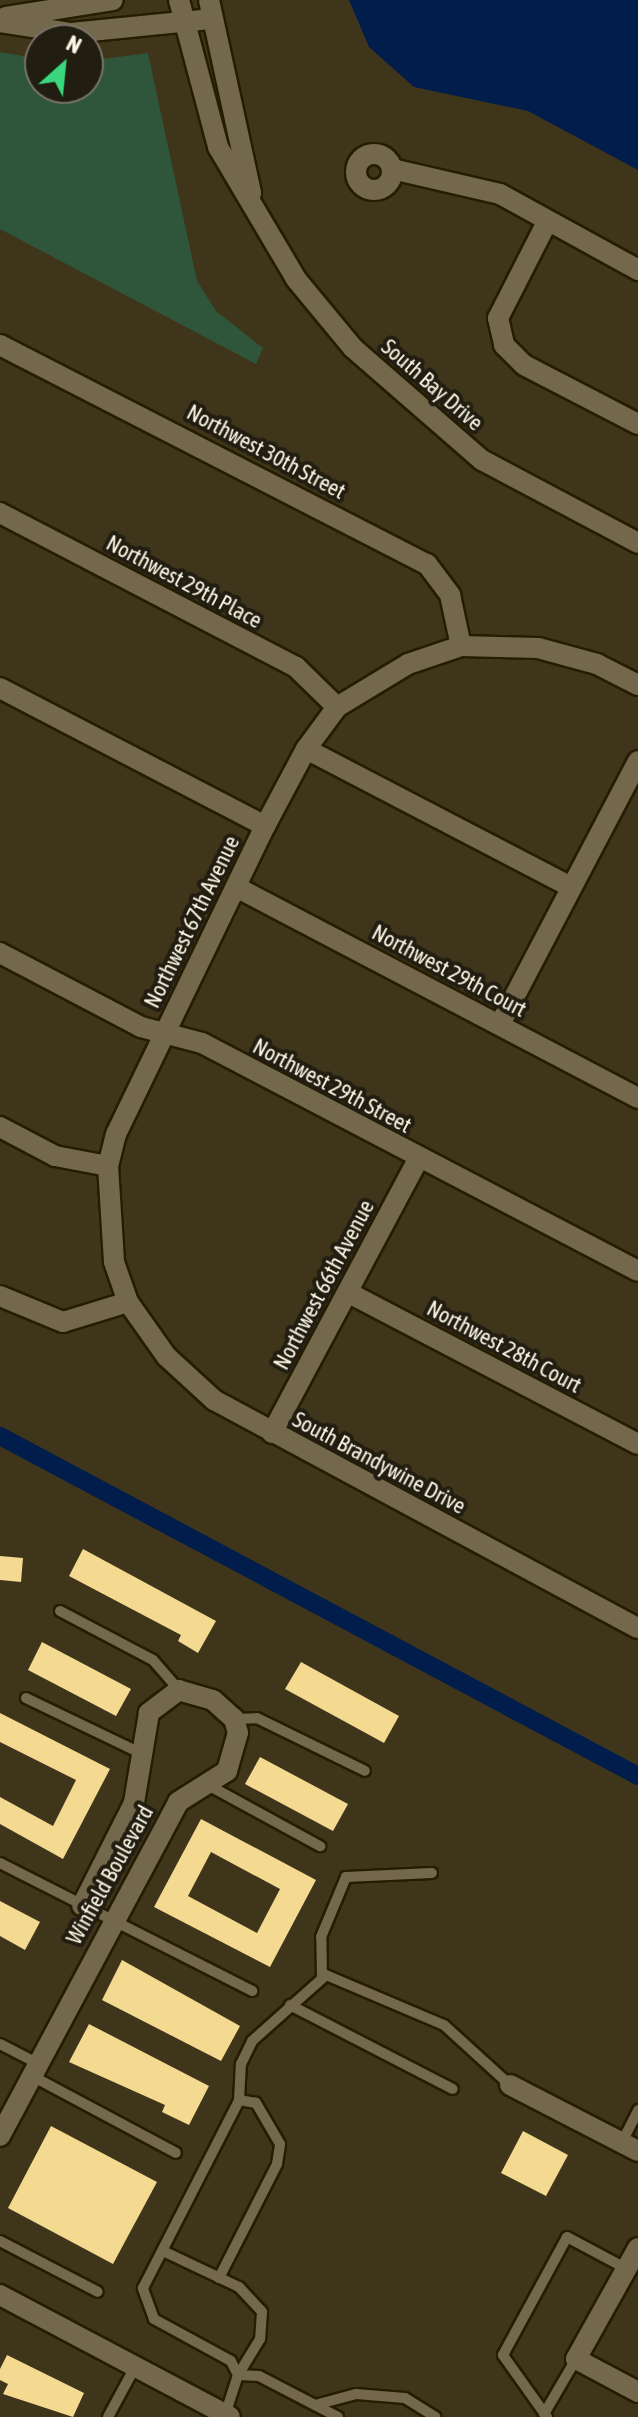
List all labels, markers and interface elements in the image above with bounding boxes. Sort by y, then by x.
north arrow [24,24,104,104]
text: N [62,30,86,59]
street label: South Bay Drive [376,334,488,436]
street label: Northwest 30th Street [182,399,350,505]
street label: Northwest 29th Place [102,530,266,634]
street label: Northwest 67th Avenue [139,832,245,1012]
street label: Northwest 29th Court [367,919,531,1023]
street label: Northwest 29th Street [248,1033,416,1139]
street label: Northwest 66th Avenue [268,1196,380,1374]
street label: Northwest 28th Court [422,1295,586,1399]
street label: South Brandywine Drive [288,1406,470,1520]
street label: Winfield Boulevard [61,1801,159,1949]

